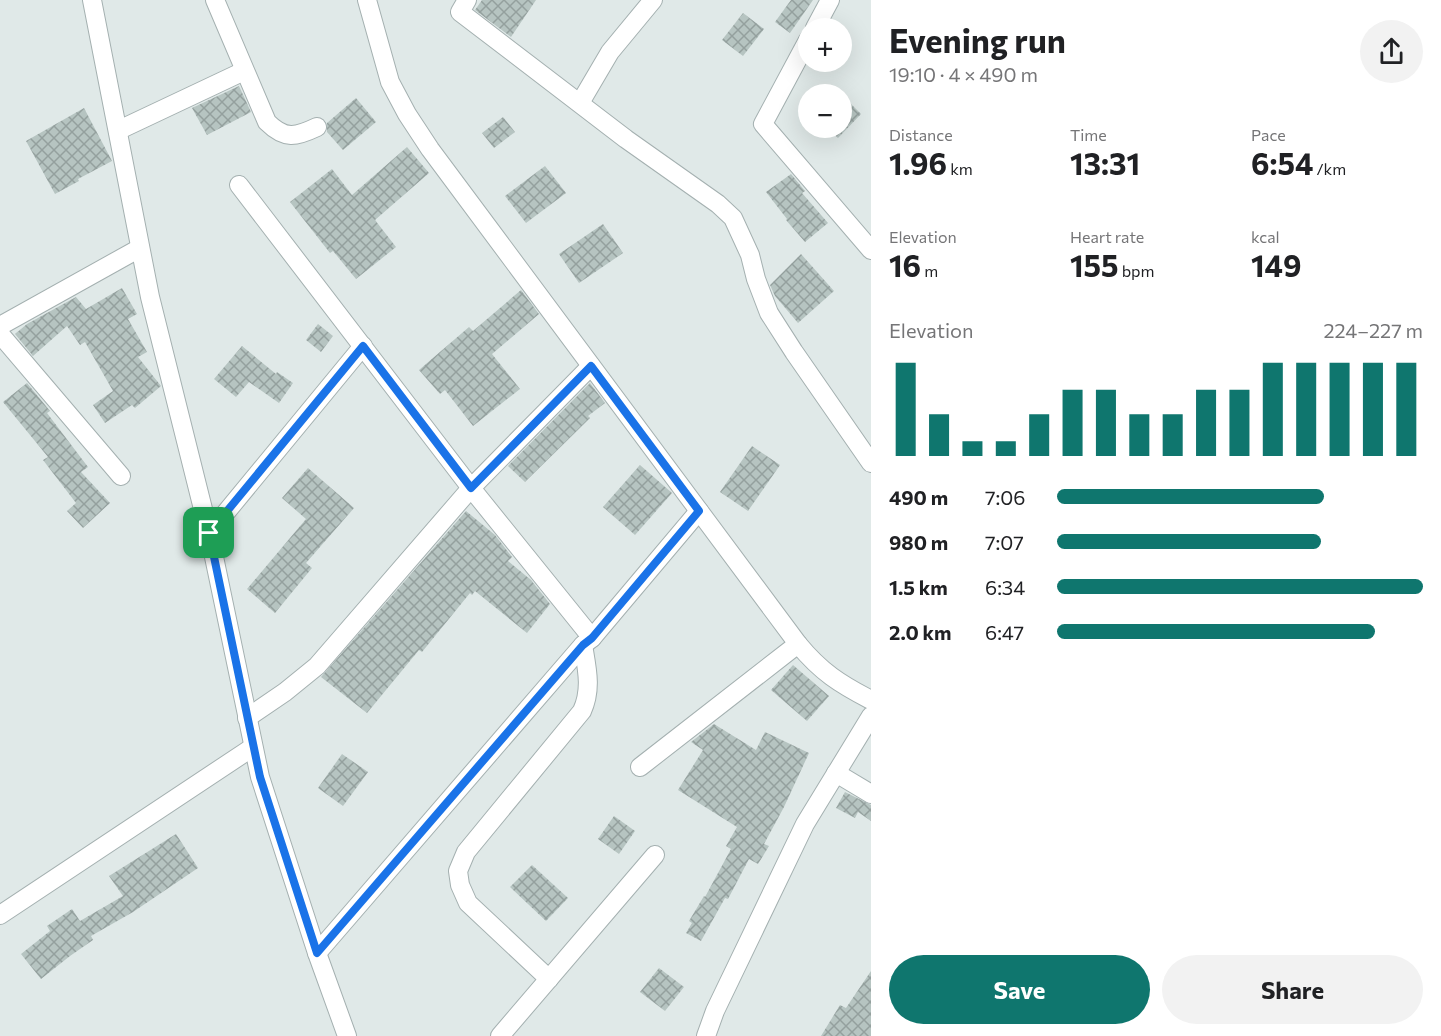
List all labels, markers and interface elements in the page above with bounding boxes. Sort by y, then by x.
map controls [798,18,852,138]
button: + [798,18,852,72]
text: Evening run [889,19,1066,60]
button: share [1360,20,1423,83]
text: 19:10 · 4 × 490 m [889,62,1038,86]
button: − [798,84,852,138]
text: Distance [889,125,953,144]
text: Time [1070,125,1107,144]
text: Pace [1251,125,1286,144]
text: 1.96 [889,144,947,181]
text: 13:31 [1070,144,1140,181]
text: 6:54 [1251,144,1313,181]
text: km [947,159,973,178]
text: /km [1313,159,1346,178]
text: Elevation [889,227,957,246]
text: Heart rate [1070,227,1144,246]
text: kcal [1251,227,1280,246]
text: 16 [889,246,921,283]
text: 155 [1070,246,1119,283]
text: 149 [1251,246,1302,283]
text: m [921,261,938,280]
text: bpm [1119,261,1155,280]
text: Elevation [889,318,974,342]
text: 224–227 m [1323,318,1423,342]
text: 490 m [889,485,948,509]
text: 7:06 [985,485,1025,509]
pin [183,507,234,558]
icon: arrive [192,516,225,549]
text: 980 m [889,530,948,554]
text: 7:07 [985,530,1024,554]
text: 1.5 km [889,575,948,599]
text: 6:34 [985,575,1025,599]
text: 2.0 km [889,620,951,644]
text: 6:47 [985,620,1024,644]
button: Save [889,955,1150,1024]
button: Share [1162,955,1423,1024]

